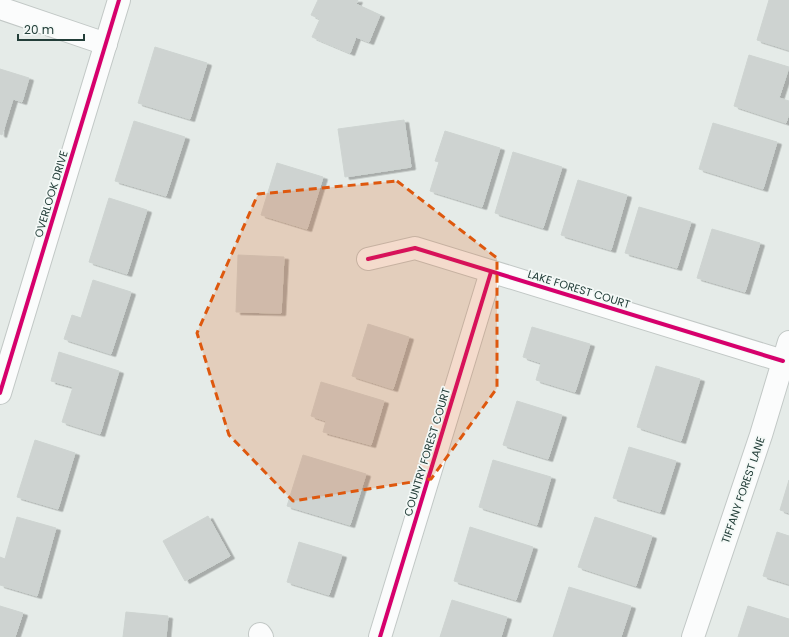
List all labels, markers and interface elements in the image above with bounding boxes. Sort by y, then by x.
scale bar [18,16,84,42]
text: 20 m [24,21,54,38]
street label: OVERLOOK DRIVE [30,149,72,239]
street label: LAKE FOREST COURT [526,266,632,312]
street label: COUNTRY FOREST COURT [400,386,454,518]
street label: TIFFANY FOREST LANE [717,435,769,545]

